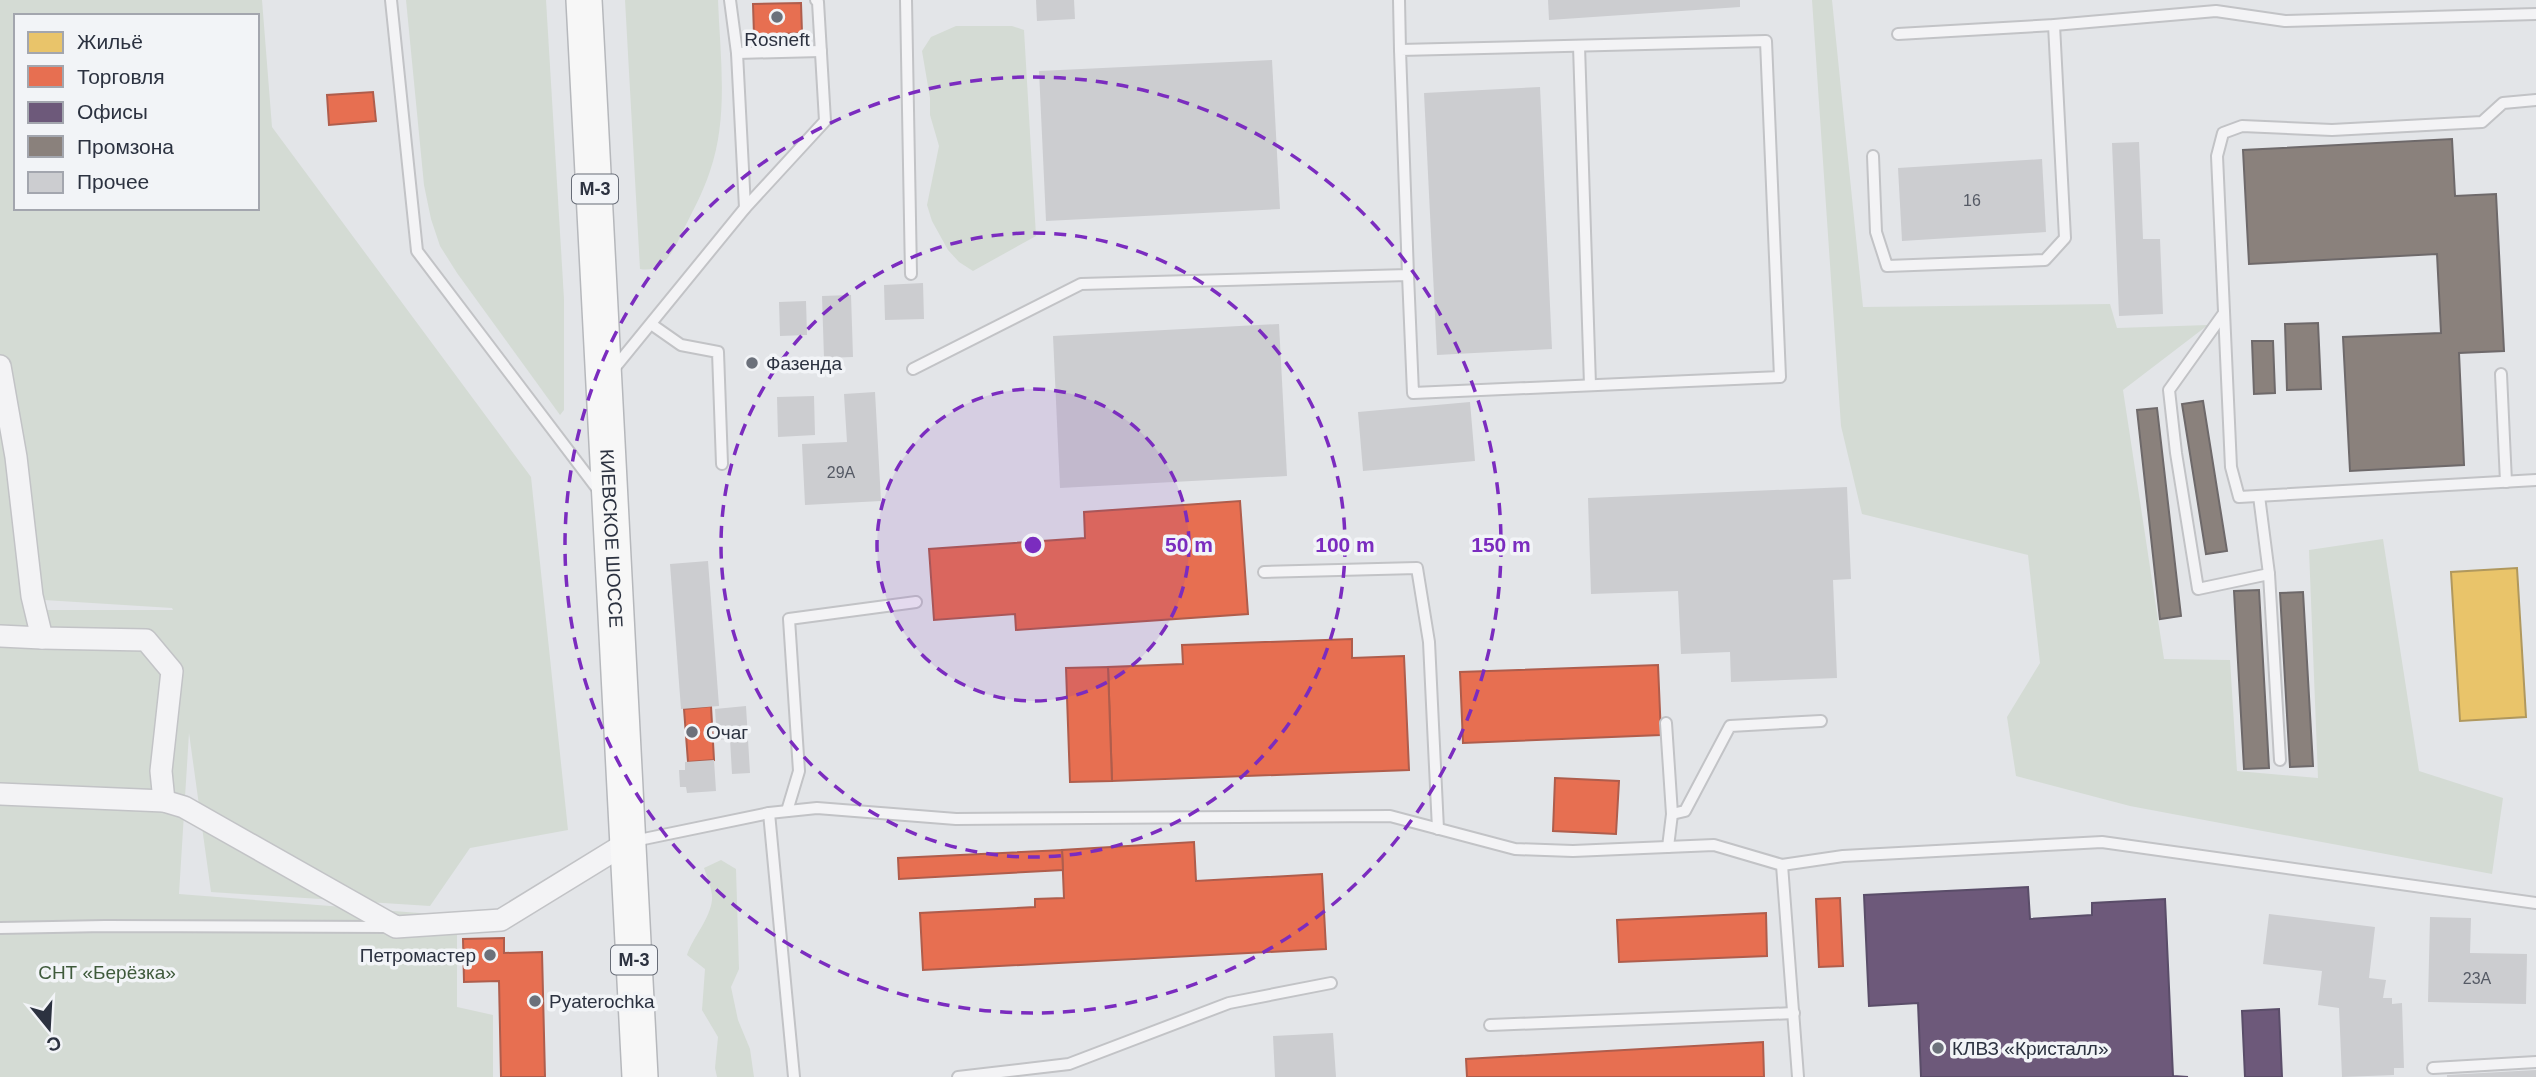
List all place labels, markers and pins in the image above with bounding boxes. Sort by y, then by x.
marker: Rosneft [769,9,785,25]
place label: Rosneft [744,29,810,50]
place label: Фазенда [766,353,842,374]
marker: Фазенда [744,355,760,371]
centre of rings [1021,533,1045,557]
place label: Очаг [706,722,748,743]
marker: Очаг [684,724,700,740]
place label: Петромастер [360,945,476,966]
marker: Петромастер [482,947,498,963]
place label: Pyaterochka [549,991,655,1012]
marker: Pyaterochka [527,993,543,1009]
place label: КЛВЗ «Кристалл» [1952,1038,2108,1059]
marker: КЛВЗ «Кристалл» [1930,1040,1946,1056]

